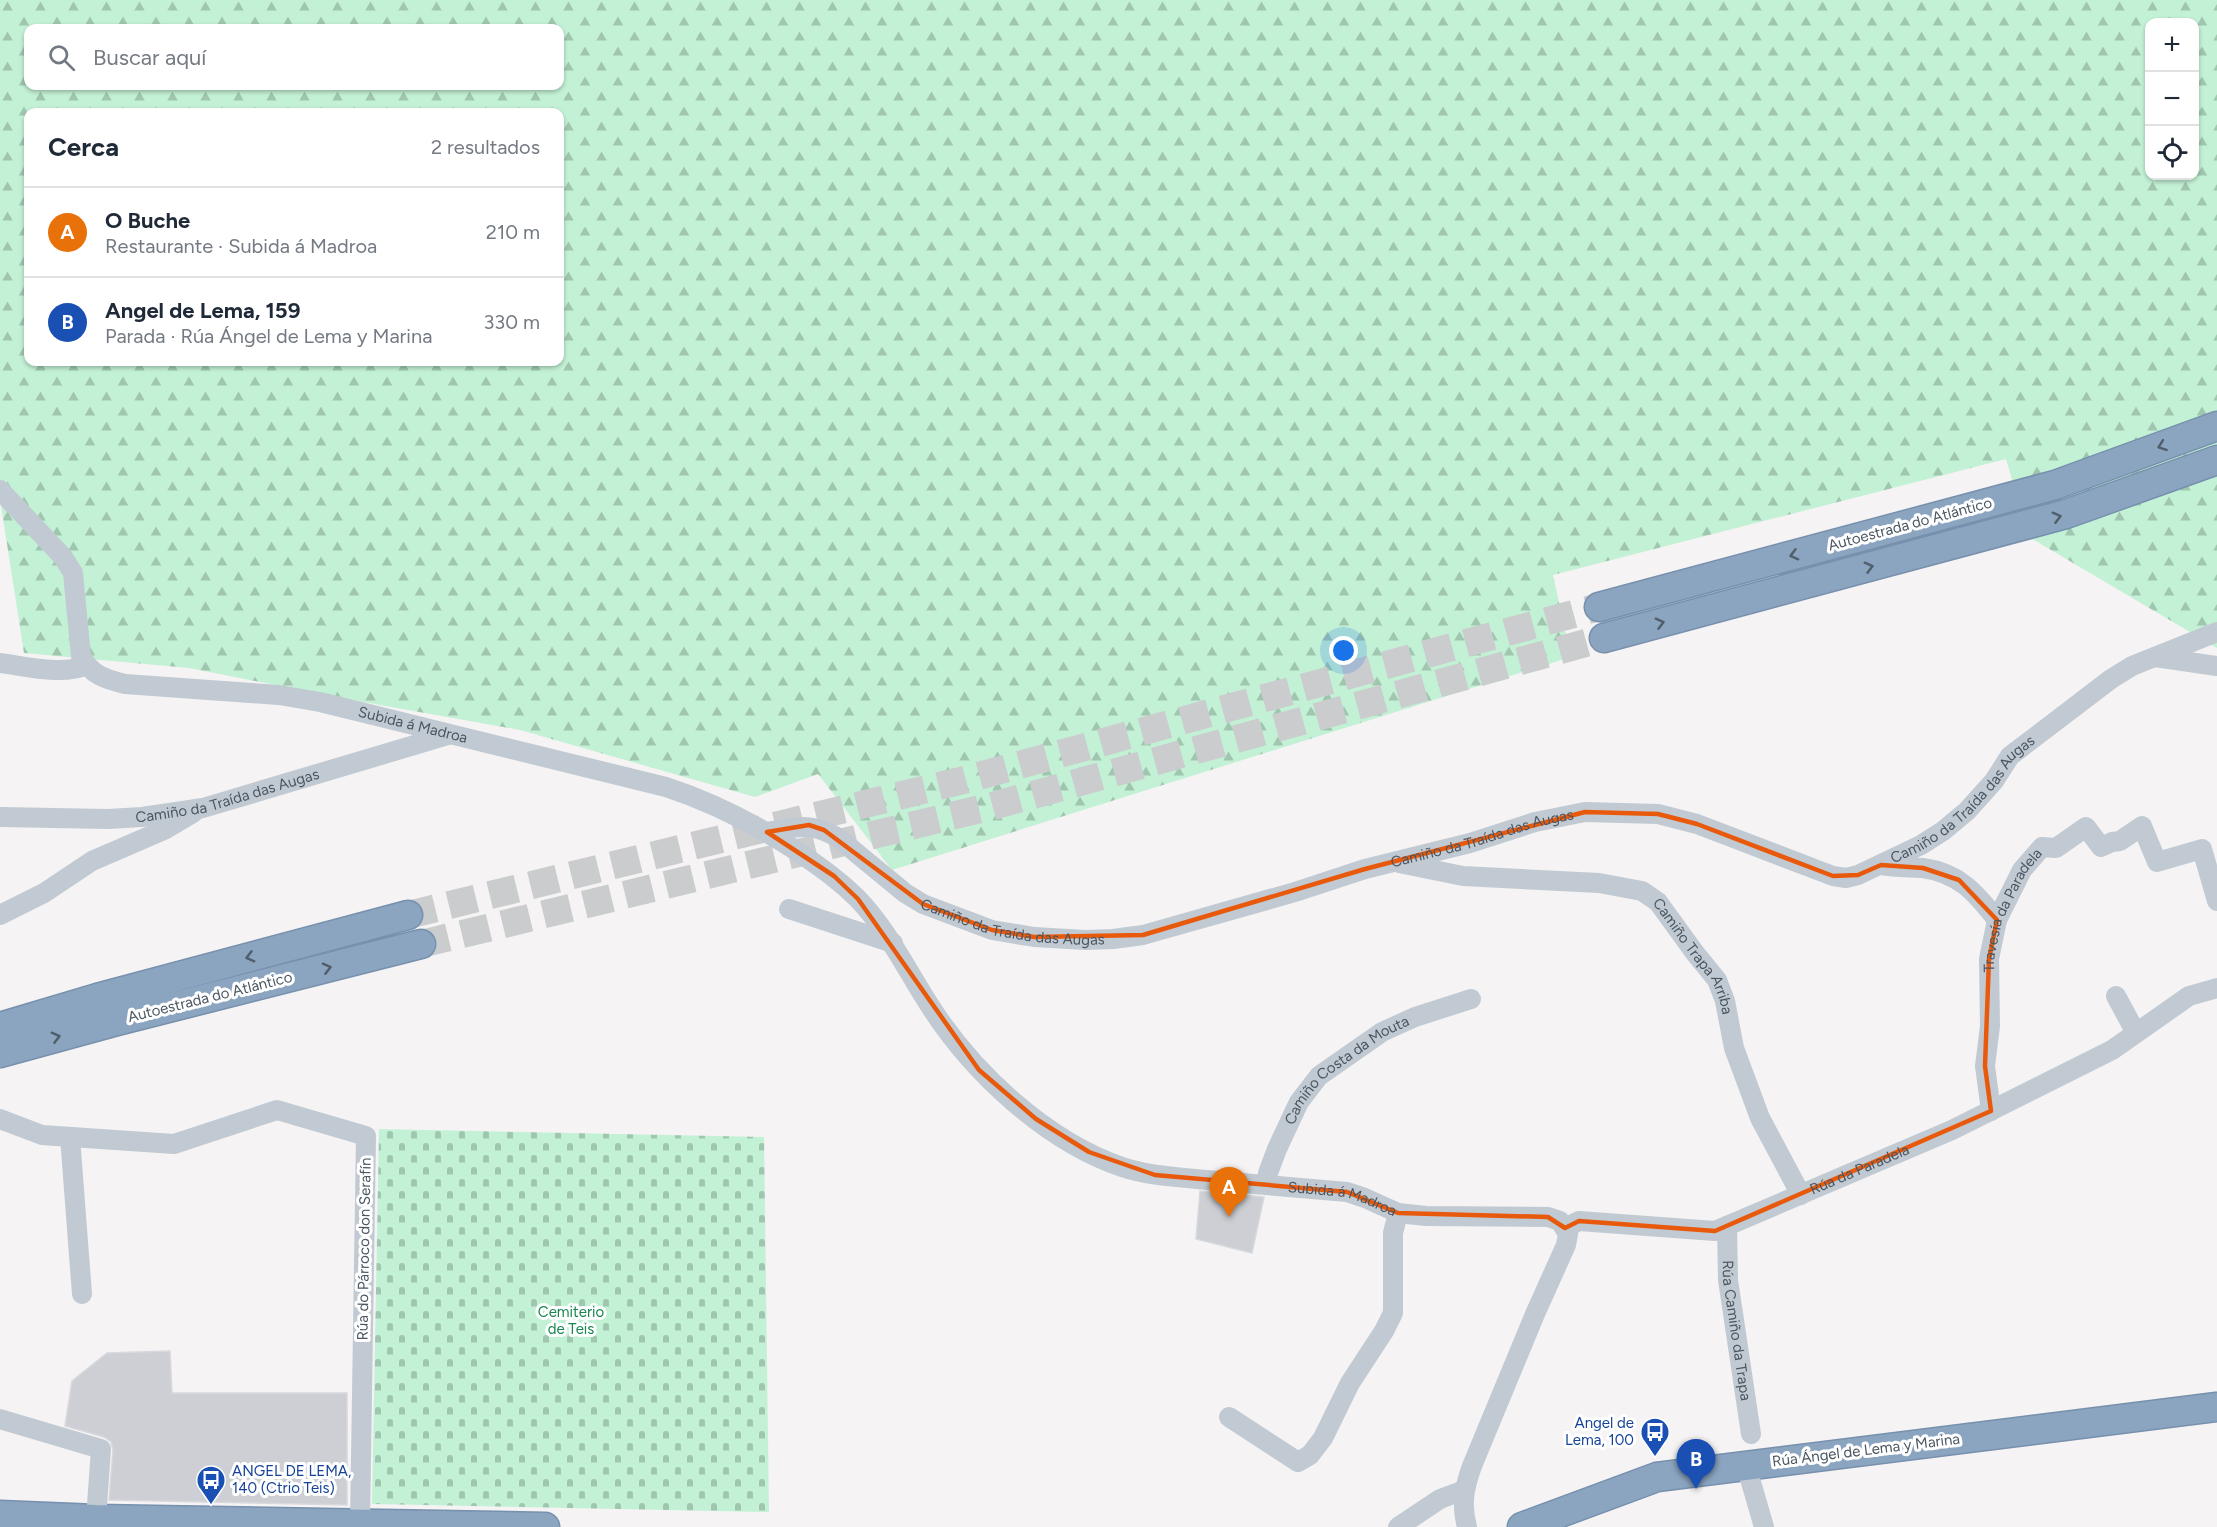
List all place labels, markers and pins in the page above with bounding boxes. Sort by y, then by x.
pin: A [1210,1168,1248,1217]
place label: Angel de Lema, 100 [1565,1414,1634,1449]
bus stop icon: Angel de Lema, 100 [1639,1416,1671,1458]
pin: B [1676,1440,1716,1489]
place label: ANGEL DE LEMA, 140 (Ctrio Teis) [232,1462,351,1497]
bus stop icon: ANGEL DE LEMA, 140 (Ctrio Teis) [195,1464,227,1506]

